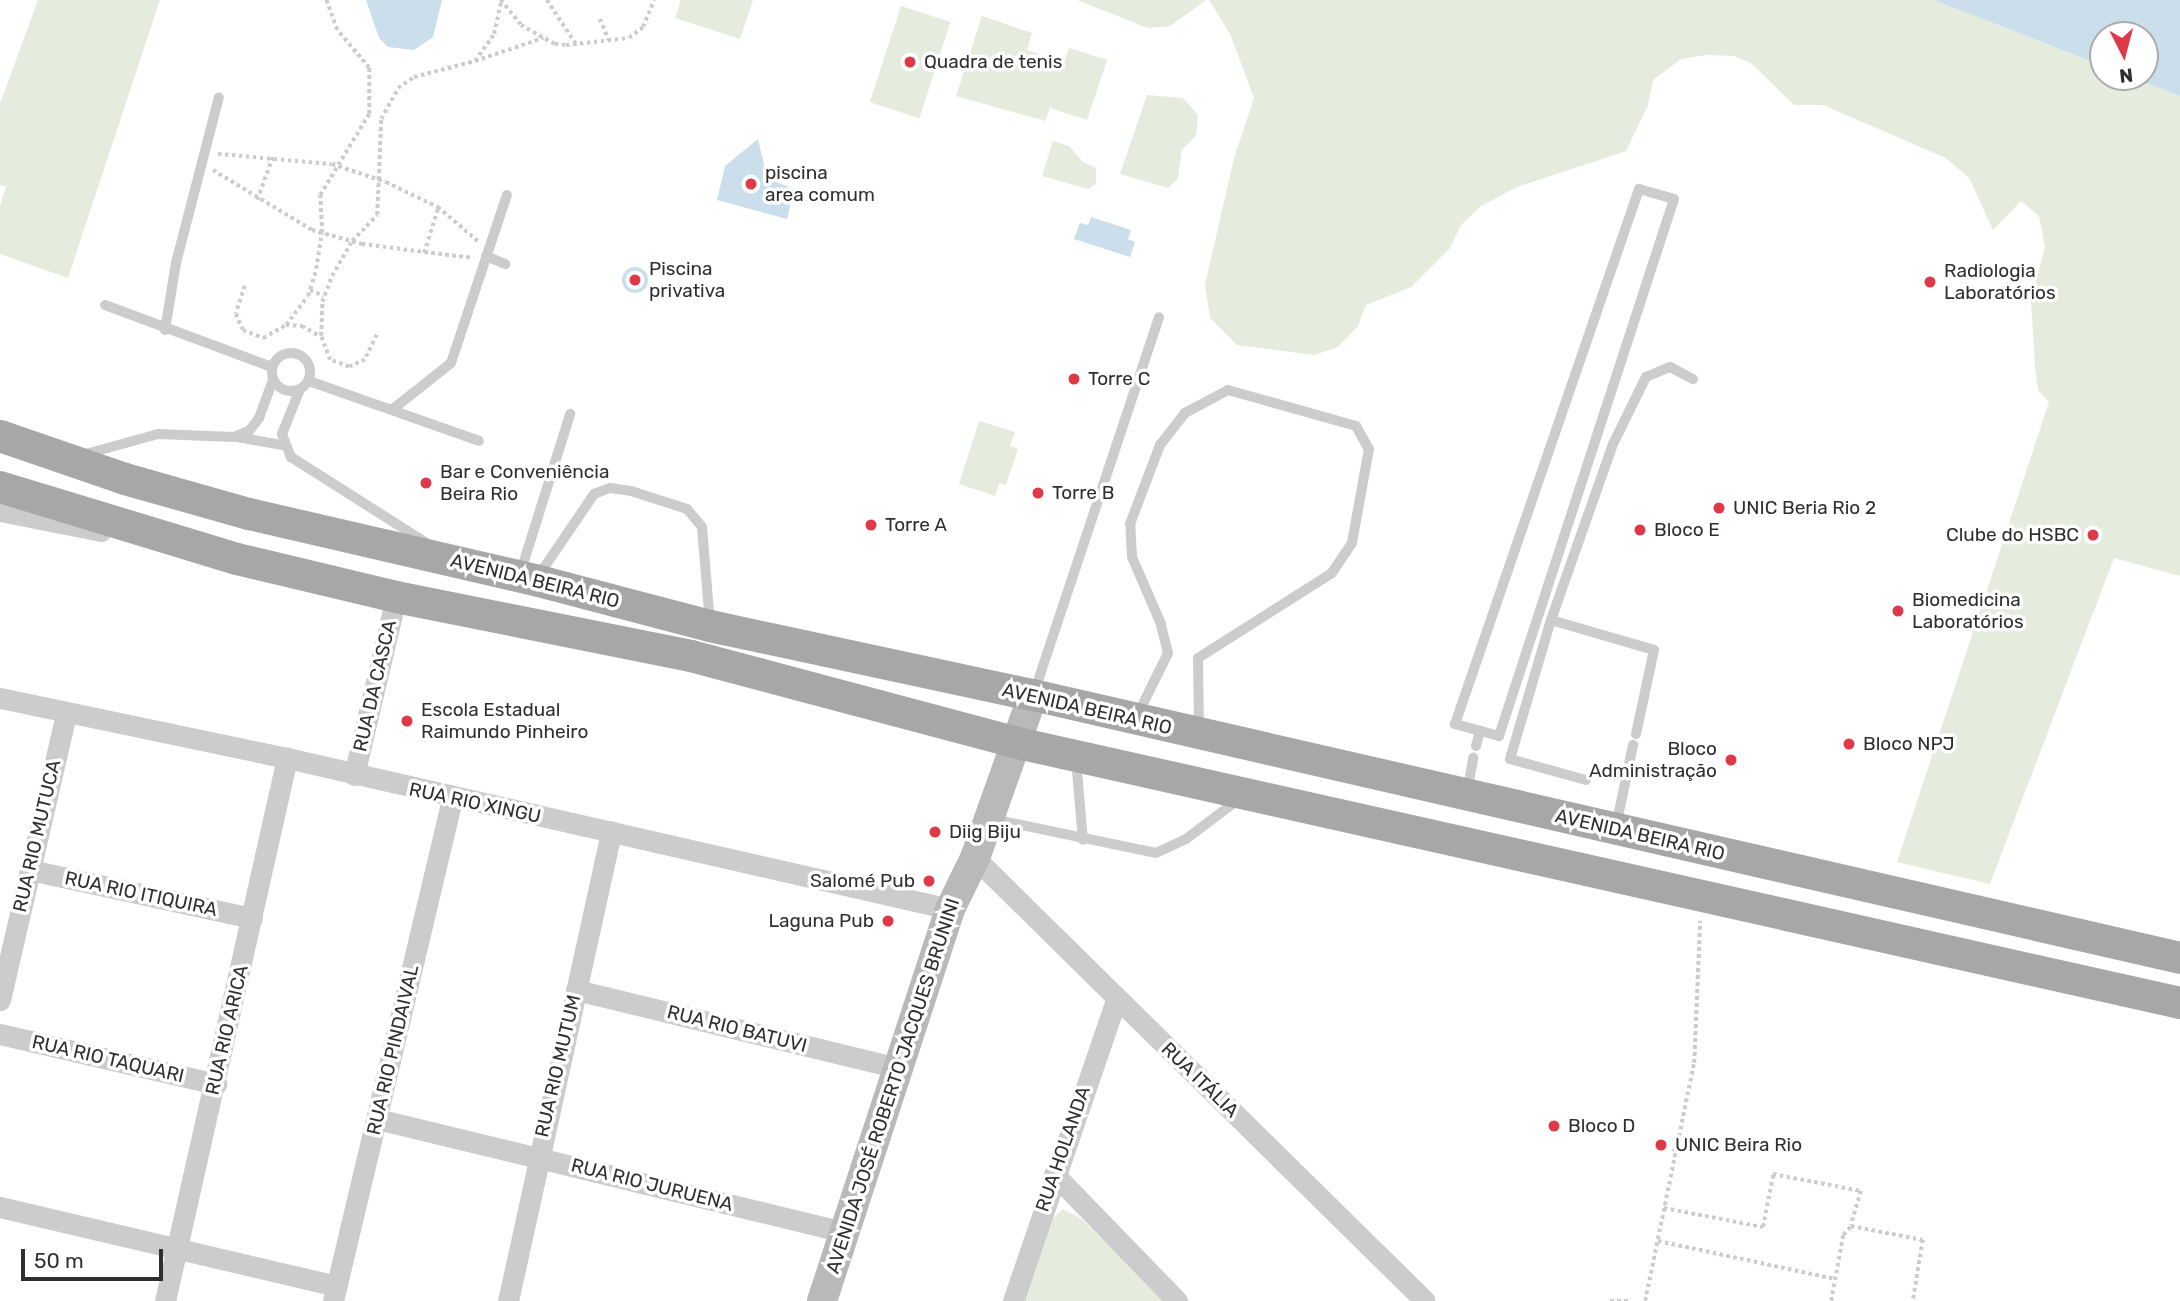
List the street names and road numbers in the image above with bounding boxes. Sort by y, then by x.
street label: AVENIDA BEIRA RIO [448,549,622,613]
street label: RUA DA CASCA [349,618,401,754]
street label: AVENIDA BEIRA RIO [1000,678,1174,740]
street label: RUA RIO MUTUCA [8,757,66,915]
street label: RUA RIO XINGU [407,778,543,828]
street label: AVENIDA BEIRA RIO [1553,804,1727,866]
street label: RUA RIO ITIQUIRA [62,867,220,921]
street label: AVENIDA JOSÉ ROBERTO JACQUES BRUNINI [821,895,965,1277]
street label: RUA RIO ARICA [201,962,253,1098]
street label: RUA RIO PINDAIVAL [362,962,424,1138]
street label: RUA RIO MUTUM [530,992,586,1140]
street label: RUA RIO BATUVI [664,1001,810,1057]
street label: RUA RIO TAQUARI [29,1030,187,1088]
street label: RUA ITÁLIA [1156,1037,1244,1123]
street label: RUA HOLANDA [1031,1083,1095,1215]
street label: RUA RIO JURUENA [568,1154,736,1216]

